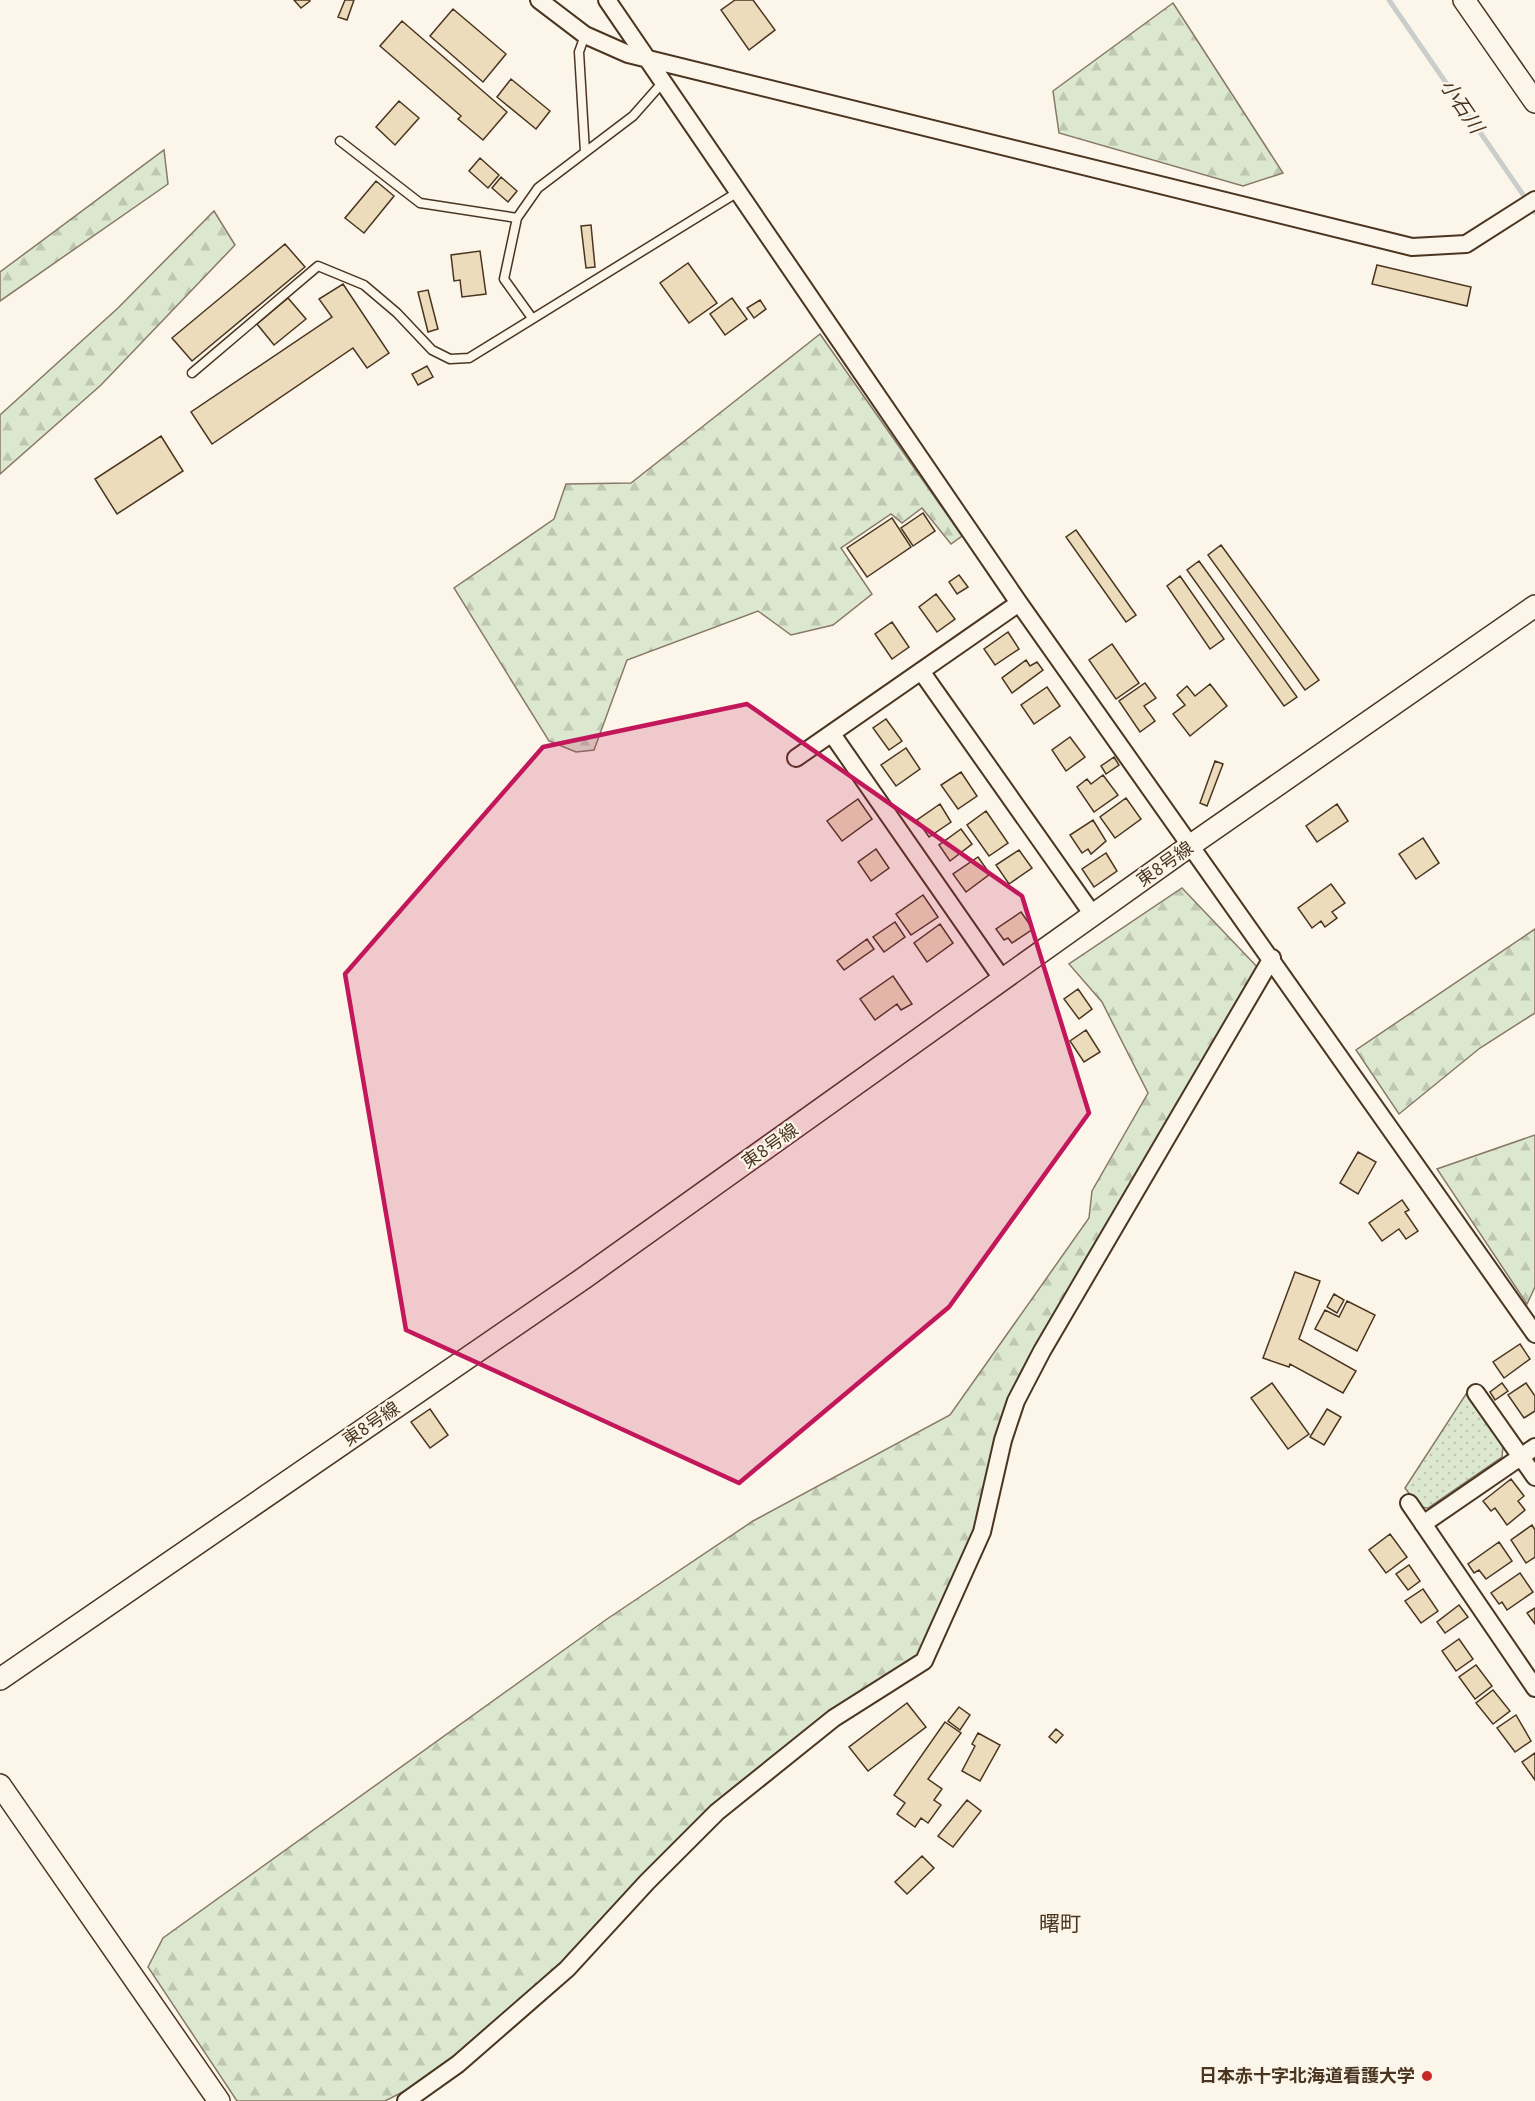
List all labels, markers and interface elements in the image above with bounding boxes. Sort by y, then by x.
water label: 小石川 [1434,74,1491,140]
street label: 東8号線 [1132,836,1197,891]
street label: 東8号線 [737,1118,802,1173]
street label: 東8号線 [338,1396,404,1451]
district label: 曙町 [1039,1910,1081,1937]
place label: 日本赤十字北海道看護大学 [1199,2064,1415,2087]
marker: 日本赤十字北海道看護大学 [1420,2069,1434,2083]

